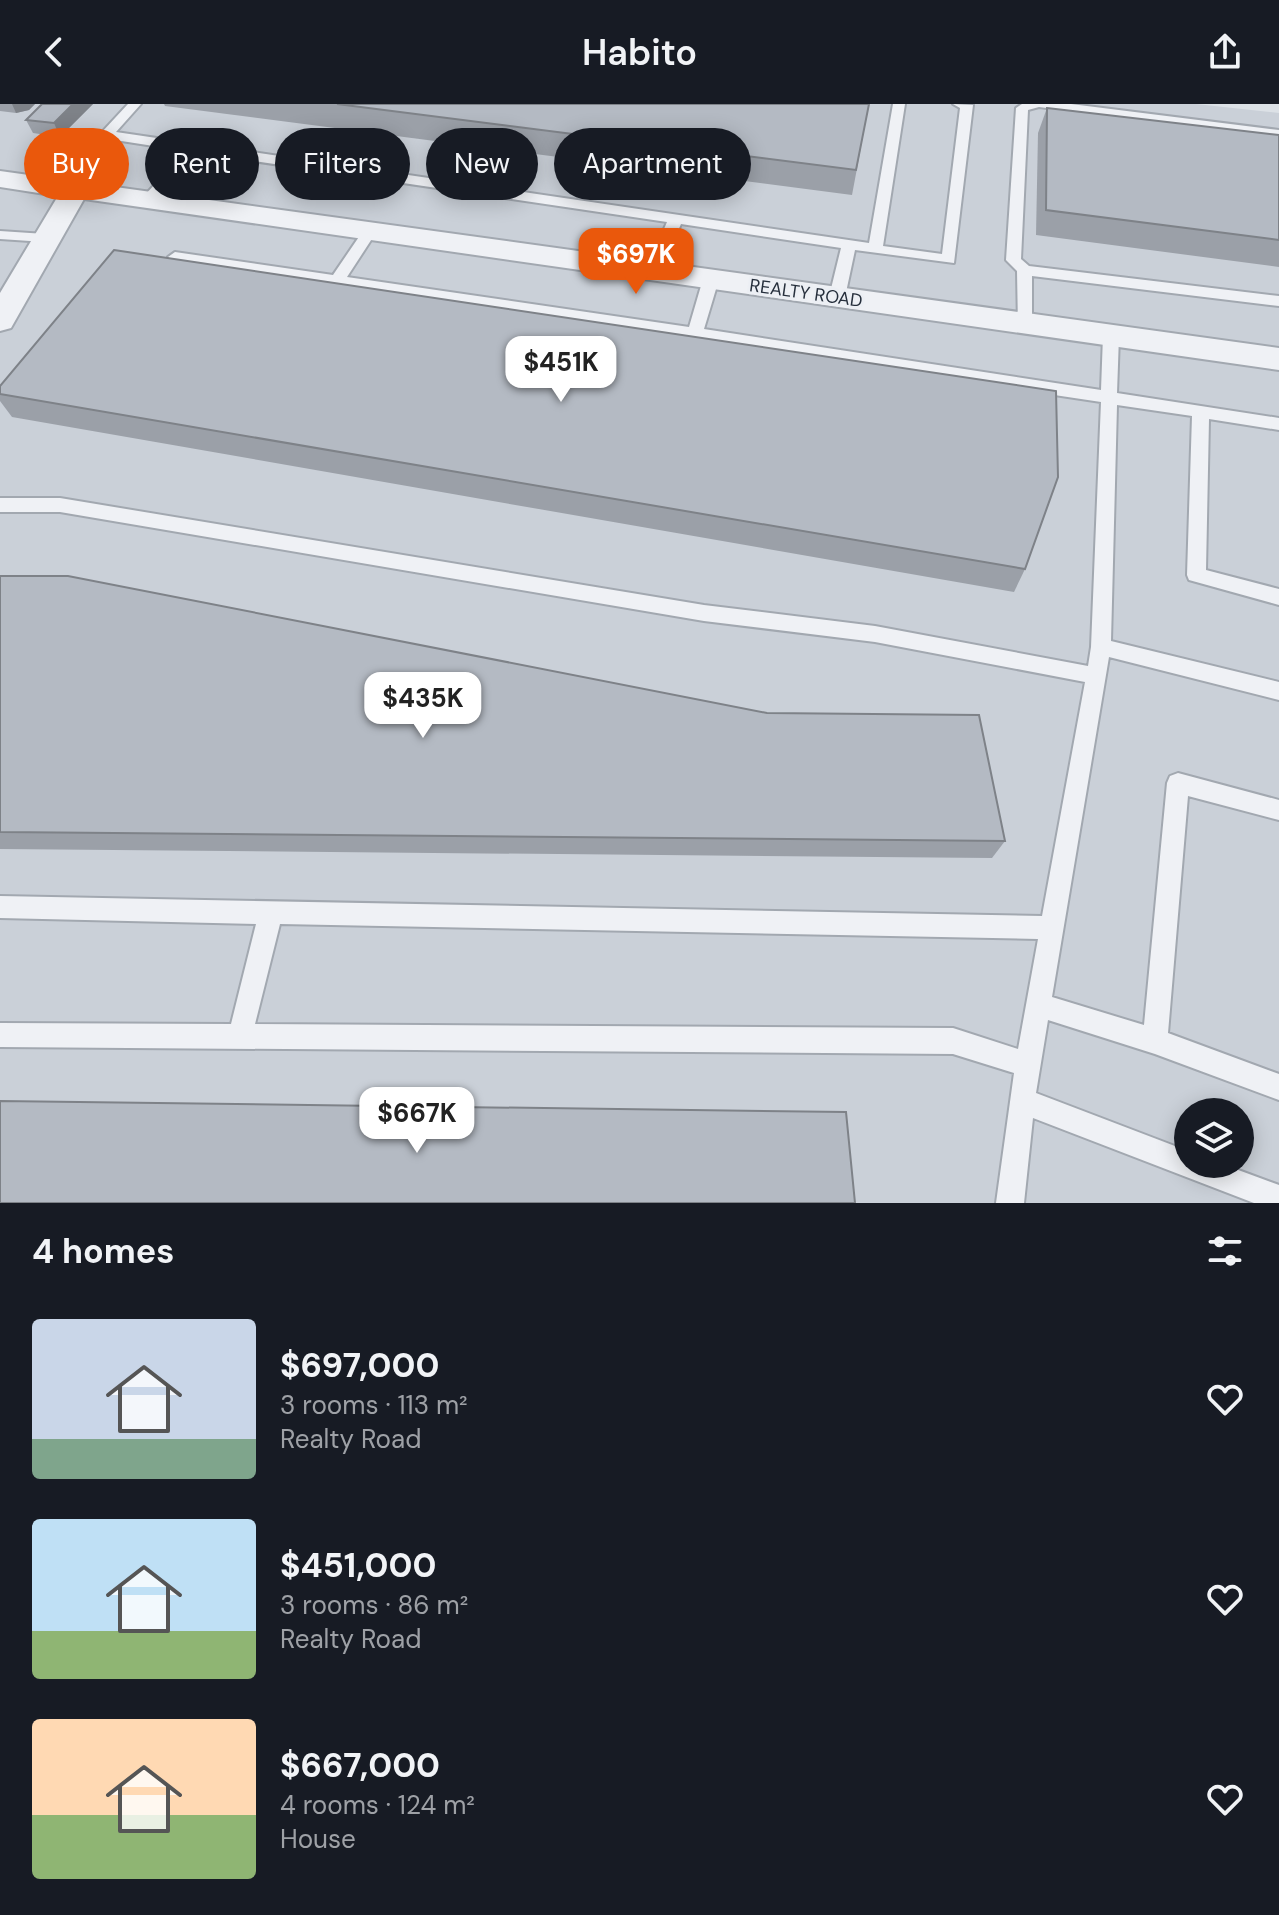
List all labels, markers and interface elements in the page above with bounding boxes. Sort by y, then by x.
text: Habito [582,29,697,76]
icon: back [32,30,76,74]
icon: share [1203,30,1247,74]
chip: Buy [24,128,129,200]
chip: Rent [145,128,259,200]
chip: Filters [275,128,410,200]
chip: New [426,128,538,200]
chip: Apartment [554,128,751,200]
pin: $697K [580,228,692,296]
text: $697K [597,237,675,271]
street label: REALTY ROAD [748,273,864,313]
pin: $451K [505,336,617,404]
text: $451K [523,345,599,379]
pin: $435K [367,672,479,740]
text: $435K [382,681,464,715]
pin: $667K [361,1087,473,1155]
text: $667K [377,1096,457,1130]
map controls [1174,1098,1254,1178]
button: layers [1174,1098,1254,1178]
text: 4 homes [32,1229,174,1274]
icon: filters [1203,1229,1247,1273]
text: $697,000 [280,1343,439,1388]
icon: home [96,1351,192,1447]
icon: heart [1203,1377,1247,1421]
text: 3 rooms · 113 m² [280,1388,468,1422]
text: Realty Road [280,1422,421,1456]
text: $451,000 [280,1543,436,1588]
icon: home [96,1551,192,1647]
icon: heart [1203,1577,1247,1621]
text: 3 rooms · 86 m² [280,1588,468,1622]
text: Realty Road [280,1622,421,1656]
text: $667,000 [280,1743,440,1788]
icon: home [96,1751,192,1847]
icon: heart [1203,1777,1247,1821]
text: 4 rooms · 124 m² [280,1788,475,1822]
text: House [280,1822,356,1856]

